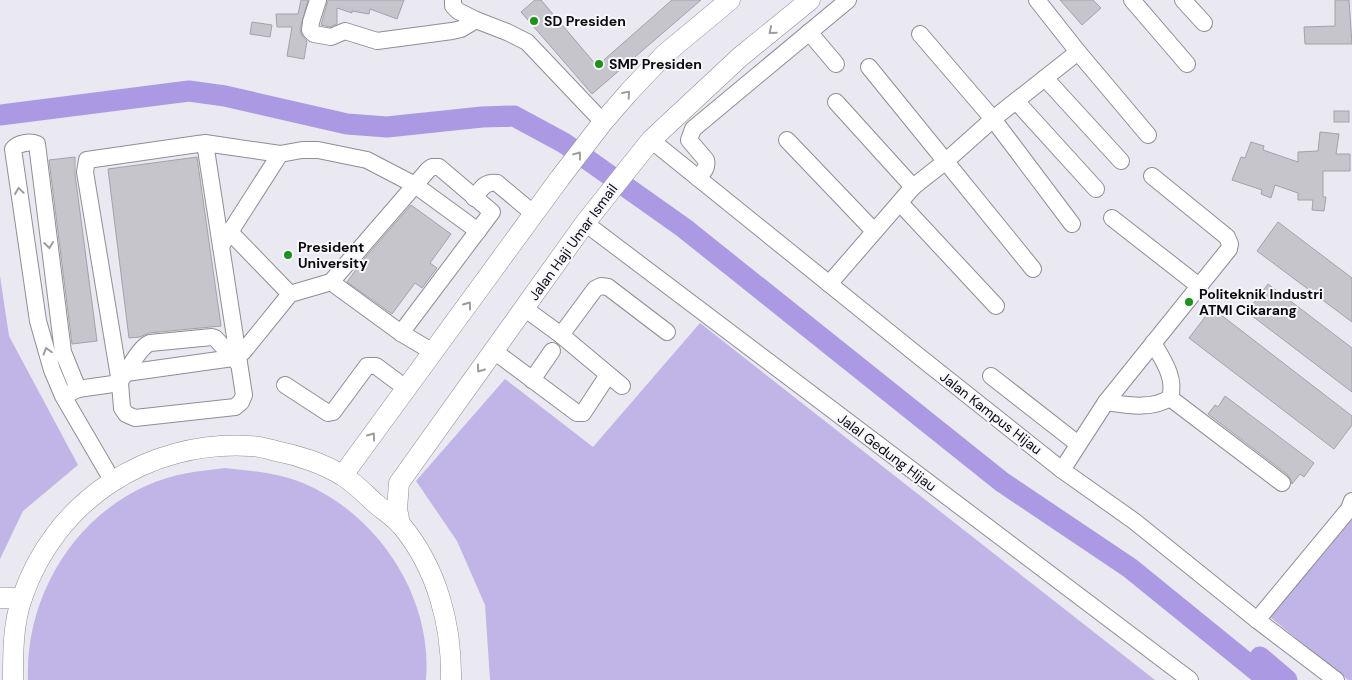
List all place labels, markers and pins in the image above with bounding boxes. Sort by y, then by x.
place label: SD Presiden [544,12,626,30]
marker: SD Presiden [528,15,540,27]
place label: SMP Presiden [609,55,702,73]
marker: SMP Presiden [593,58,605,70]
place label: President University [298,238,368,272]
marker: President University [282,249,294,261]
place label: Politeknik Industri ATMI Cikarang [1199,285,1323,319]
marker: Politeknik Industri ATMI Cikarang [1183,296,1195,308]

